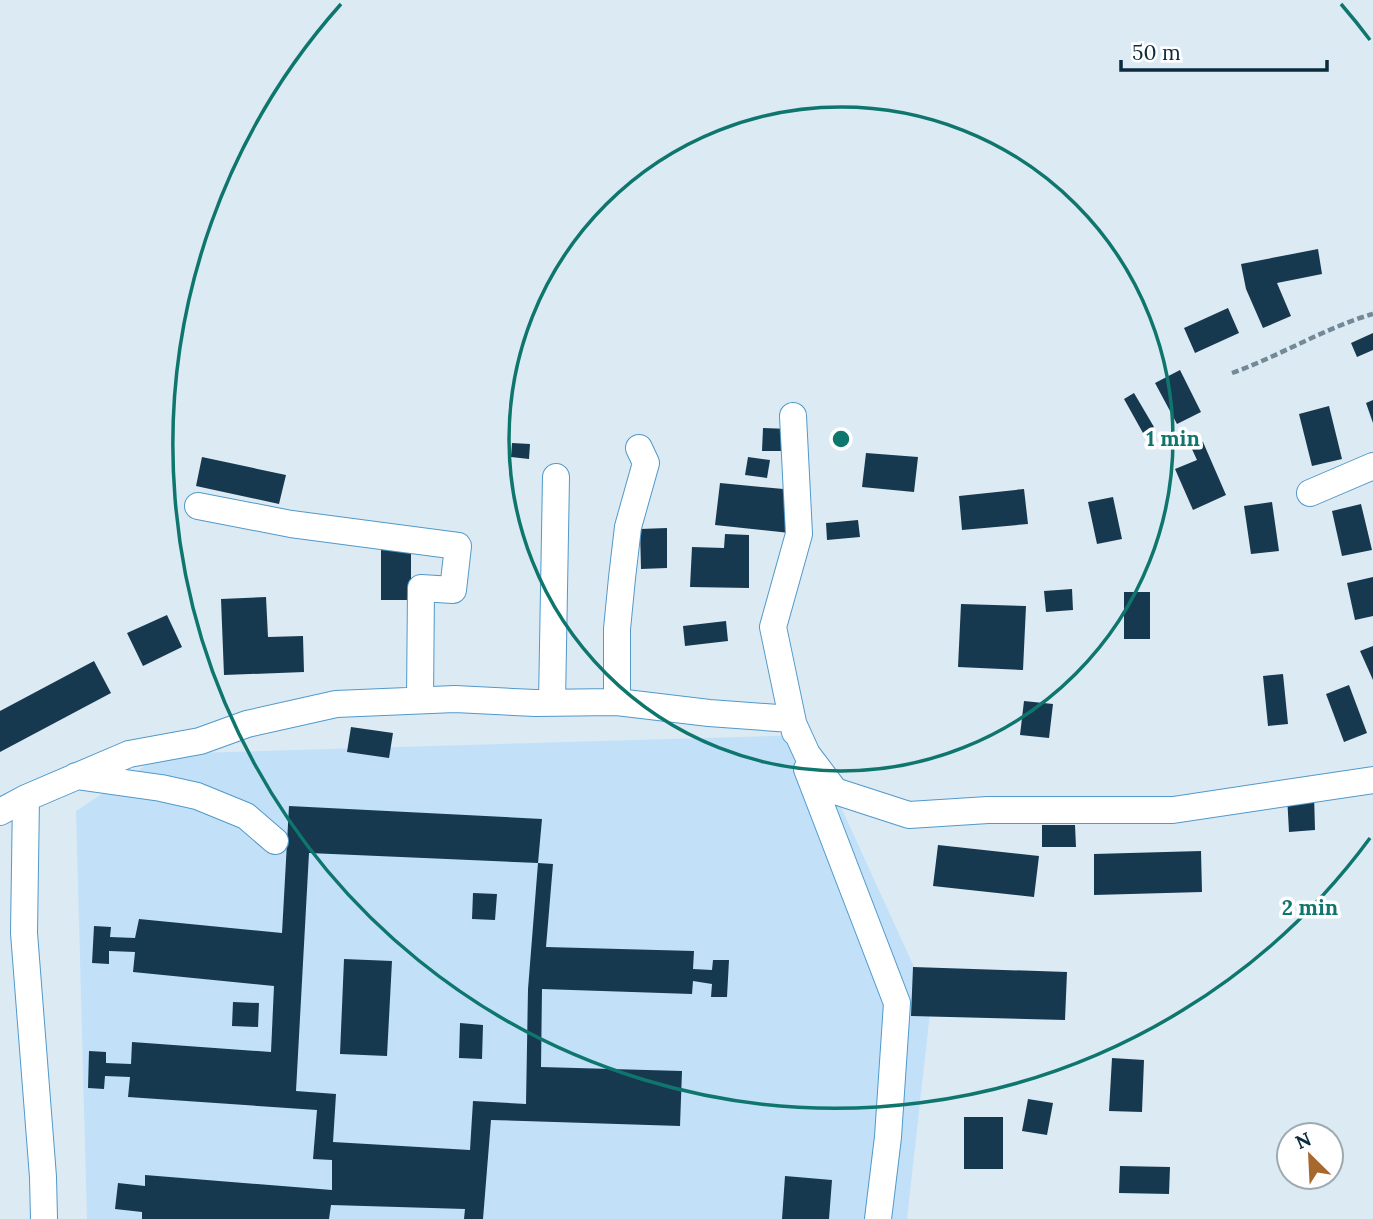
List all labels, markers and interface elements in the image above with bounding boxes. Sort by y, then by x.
scale bar [1121,28,1328,72]
text: 50 m [1132,39,1181,66]
text: 1 min [1146,425,1200,452]
centre of rings [829,427,853,451]
text: 2 min [1282,894,1338,921]
north arrow [1275,1121,1345,1191]
text: N [1291,1126,1315,1154]

